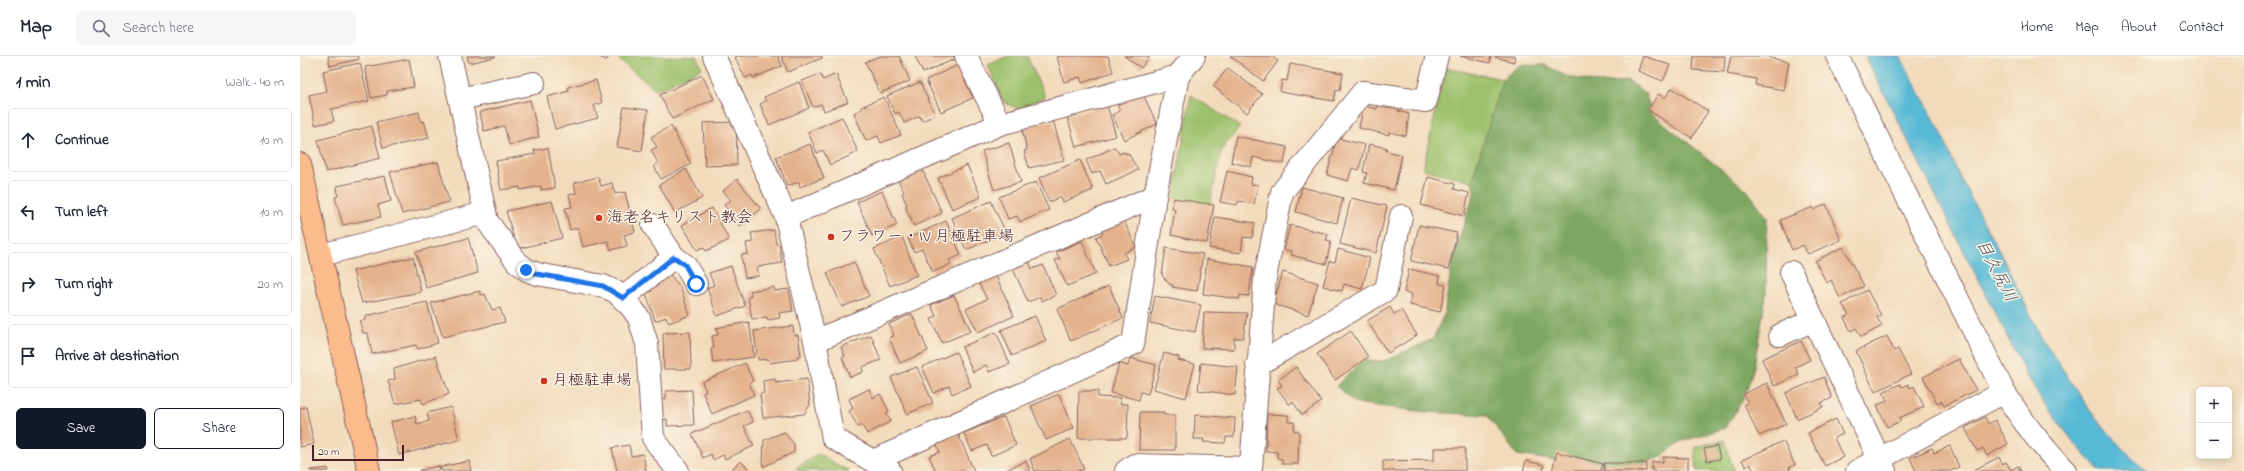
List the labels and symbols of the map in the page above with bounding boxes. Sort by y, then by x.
place label: 海老名キリスト教会 [607,206,752,230]
marker: 海老名キリスト教会 [594,213,604,223]
place label: フラワー・IV 月極駐車場 [839,225,1014,249]
marker: フラワー・IV 月極駐車場 [826,232,836,242]
water label: 目久尻川 [1969,235,2023,307]
route end [517,261,535,279]
route start [687,275,705,293]
place label: 月極駐車場 [552,369,632,393]
marker: 月極駐車場 [539,376,549,386]
scale bar [312,443,404,462]

